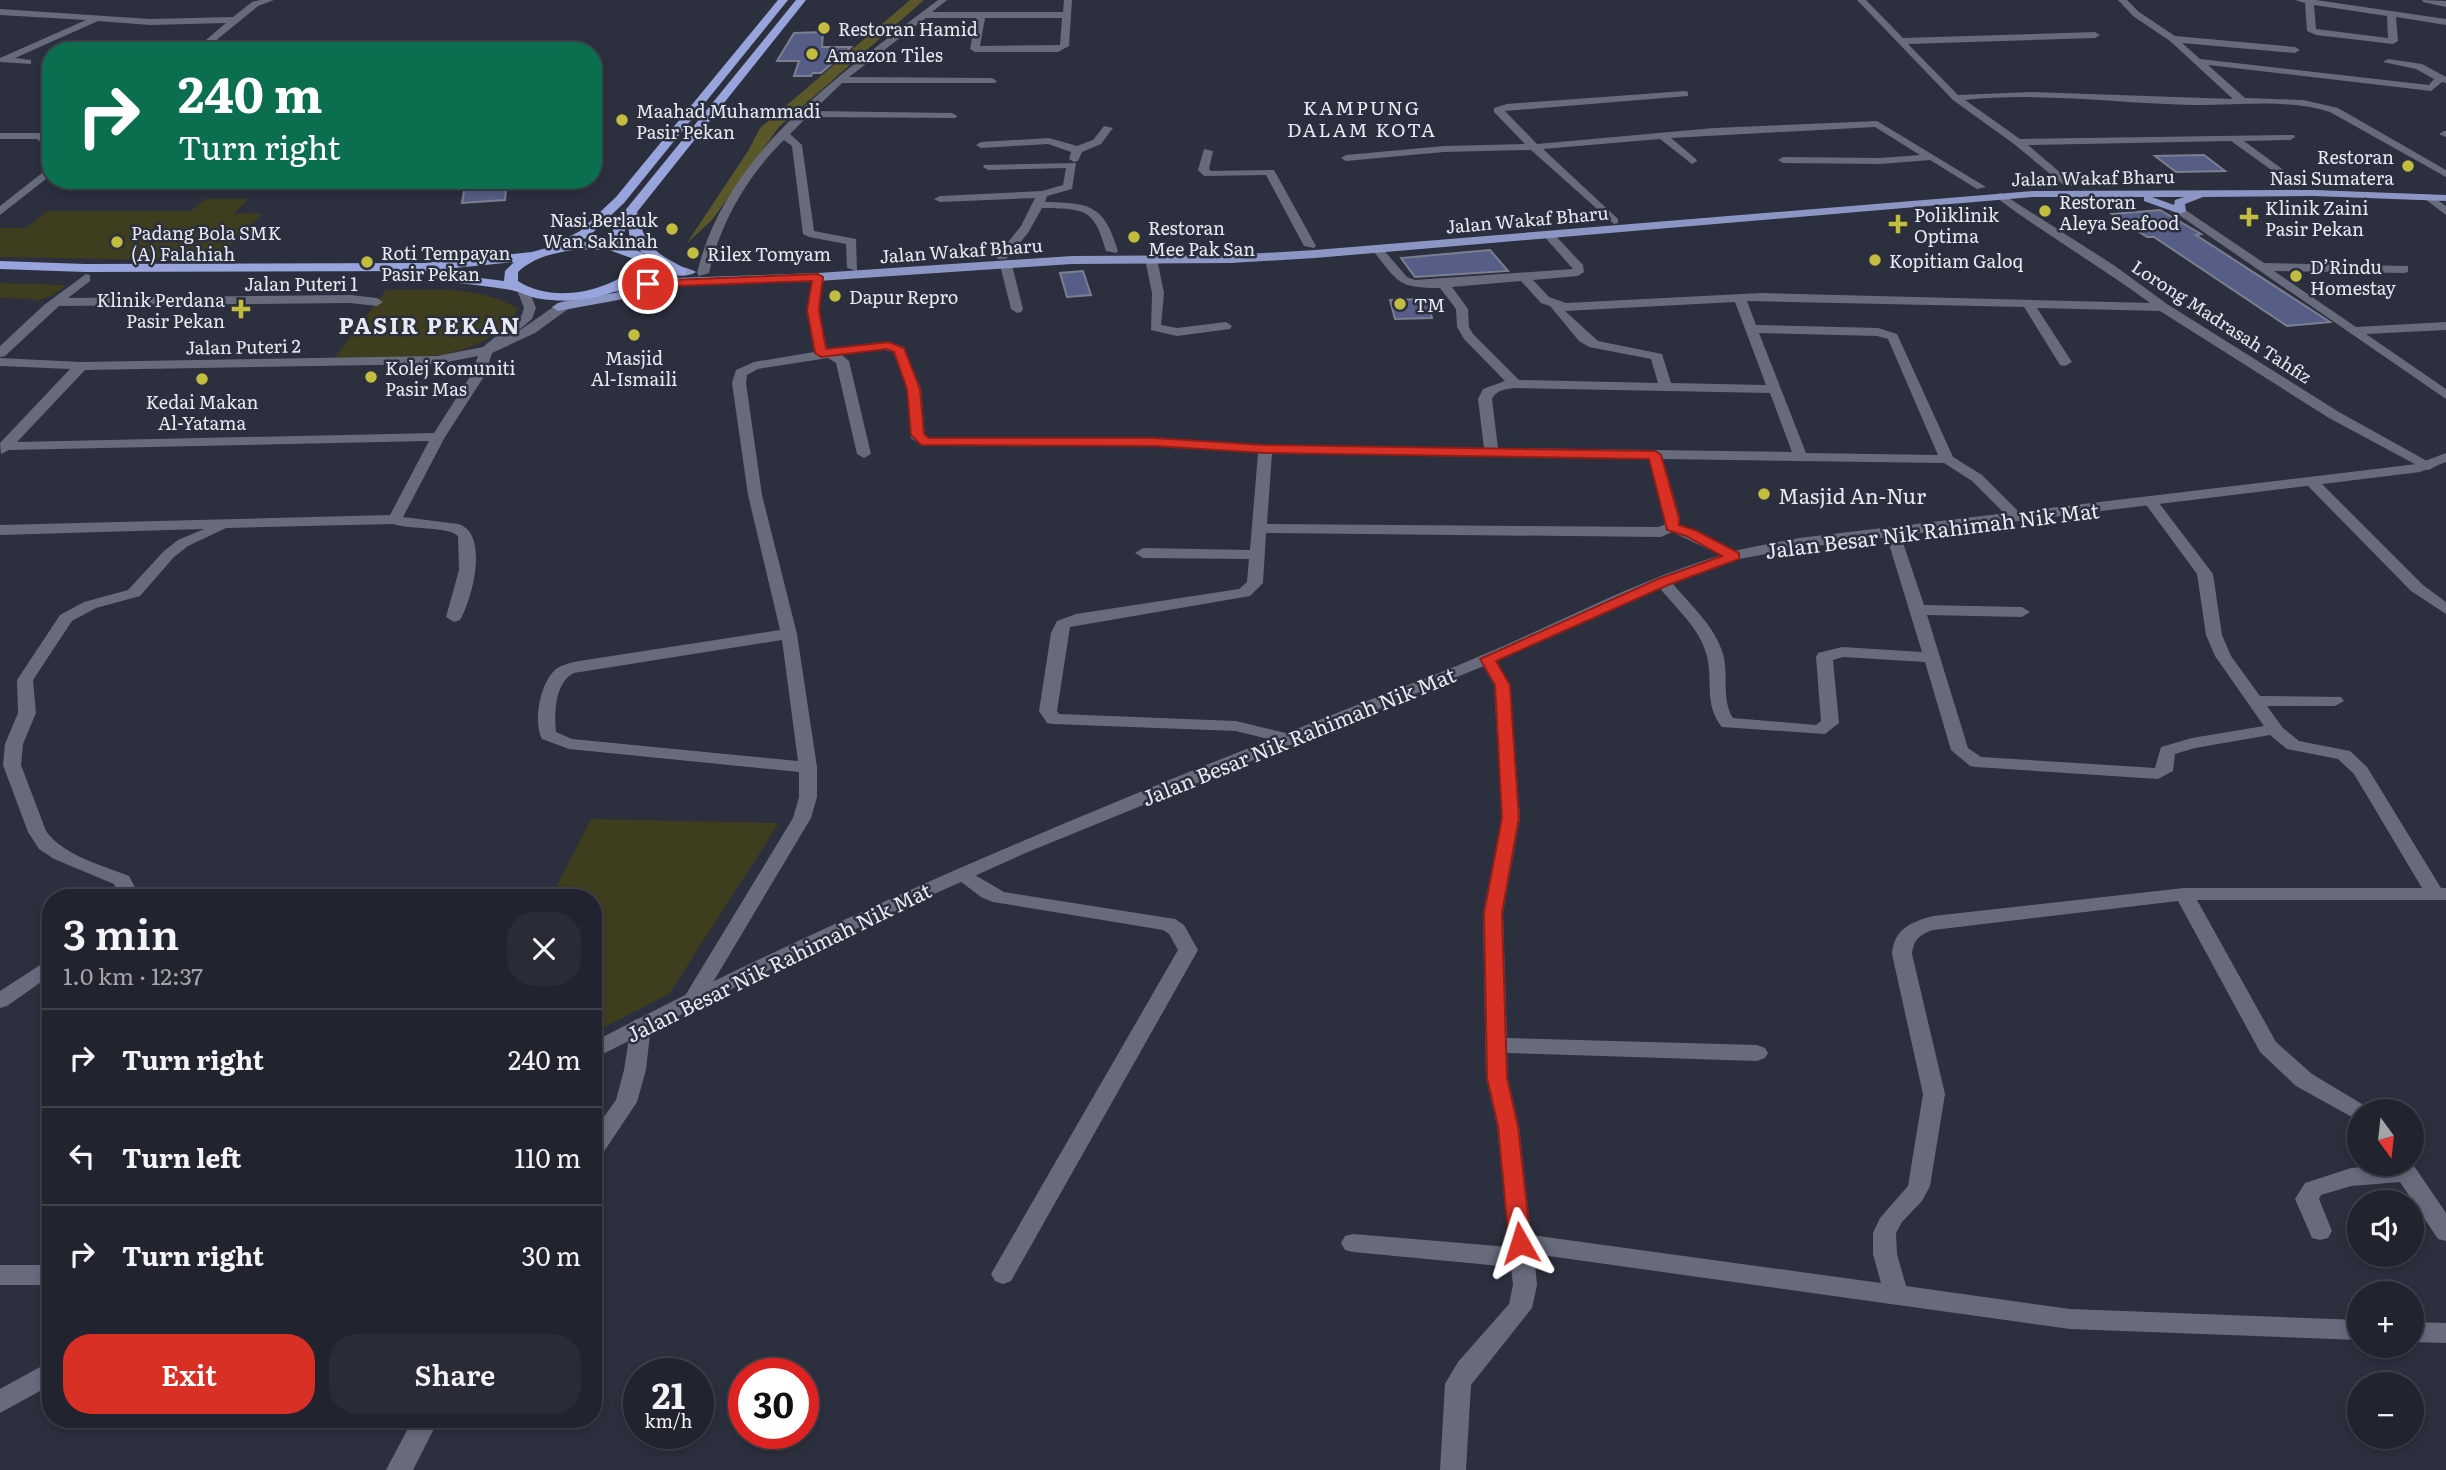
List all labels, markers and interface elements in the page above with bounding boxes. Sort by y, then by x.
place label: Restoran Hamid [838,15,978,42]
marker: Restoran Hamid [816,20,832,36]
place label: Amazon Tiles [826,41,943,68]
marker: Amazon Tiles [804,46,820,62]
text: 240 m [178,55,323,128]
icon: right [63,70,154,161]
district label: KAMPUNG DALAM KOTA [1287,93,1437,143]
place label: Maahad Muhammadi Pasir Pekan [636,97,821,145]
marker: Maahad Muhammadi Pasir Pekan [614,112,630,128]
text: Turn right [178,122,340,170]
place label: Restoran Nasi Sumatera [2269,143,2394,191]
marker: Restoran Nasi Sumatera [2400,158,2416,174]
street label: Jalan Wakaf Bharu [2011,162,2175,192]
place label: Restoran Aleya Seafood [2059,188,2179,236]
place label: Klinik Zaini Pasir Pekan [2265,194,2369,242]
street label: Jalan Wakaf Bharu [1444,198,1610,240]
place label: Poliklinik Optima [1914,201,2000,249]
marker: Restoran Aleya Seafood [2037,203,2053,219]
place label: Nasi Berlauk Wan Sakinah [543,206,659,254]
marker: Klinik Zaini Pasir Pekan [2239,207,2259,227]
place label: Restoran Mee Pak San [1148,214,1255,262]
marker: Poliklinik Optima [1888,214,1908,234]
place label: Padang Bola SMK (A) Falahiah [131,219,282,267]
marker: Nasi Berlauk Wan Sakinah [664,221,680,237]
marker: Restoran Mee Pak San [1126,229,1142,245]
street label: Jalan Wakaf Bharu [878,231,1044,269]
marker: Padang Bola SMK (A) Falahiah [109,234,125,250]
place label: Roti Tempayan Pasir Pekan [381,239,511,287]
place label: Rilex Tomyam [707,240,831,267]
marker: Rilex Tomyam [685,245,701,261]
place label: Kopitiam Galoq [1889,247,2024,274]
marker: Kopitiam Galoq [1867,252,1883,268]
street label: Lorong Madrasah Tahfiz [2127,253,2317,390]
place label: D’Rindu Homestay [2310,253,2396,301]
marker: Roti Tempayan Pasir Pekan [359,254,375,270]
pin [618,254,678,314]
icon: arrive [629,265,667,303]
marker: D’Rindu Homestay [2288,268,2304,284]
street label: Jalan Puteri 1 [244,270,358,297]
place label: Dapur Repro [849,283,958,310]
place label: Klinik Perdana Pasir Pekan [96,286,225,334]
marker: Dapur Repro [827,288,843,304]
place label: TM [1414,291,1445,318]
marker: TM [1392,296,1408,312]
marker: Klinik Perdana Pasir Pekan [231,299,251,319]
district label: PASIR PEKAN [338,307,522,341]
marker: Masjid Al-Ismaili [626,327,642,343]
street label: Jalan Puteri 2 [185,331,301,361]
place label: Masjid Al-Ismaili [591,344,677,392]
place label: Kolej Komuniti Pasir Mas [385,354,516,402]
marker: Kolej Komuniti Pasir Mas [363,369,379,385]
marker: Kedai Makan Al-Yatama [194,371,210,387]
place label: Kedai Makan Al-Yatama [146,388,258,436]
place label: Masjid An-Nur [1778,479,1926,510]
marker: Masjid An-Nur [1756,486,1772,502]
street label: Jalan Besar Nik Rahimah Nik Mat [1763,493,2101,565]
street label: Jalan Besar Nik Rahimah Nik Mat [1136,657,1460,812]
street label: Jalan Besar Nik Rahimah Nik Mat [620,873,936,1049]
text: 3 min [63,901,179,963]
button: close [507,912,581,986]
text: 1.0 km · 12:37 [63,958,203,992]
icon: right [63,1039,101,1077]
text: Turn right [122,1039,264,1078]
text: 240 m [508,1039,581,1078]
north arrow [2347,1099,2424,1176]
map controls [2347,1099,2424,1449]
icon: left [63,1137,101,1175]
text: Turn left [122,1137,241,1176]
text: 110 m [514,1137,581,1176]
button: sound [2347,1190,2424,1267]
position arrow [1483,1206,1557,1280]
icon: right [63,1235,101,1273]
text: Turn right [122,1235,264,1274]
text: 30 m [521,1235,581,1274]
button: + [2347,1281,2424,1358]
button: Exit [63,1334,315,1414]
button: Share [329,1334,581,1414]
speed limit sign: 30 [728,1358,819,1449]
text: 21 [652,1368,685,1420]
button: − [2347,1372,2424,1449]
text: km/h [645,1407,692,1434]

